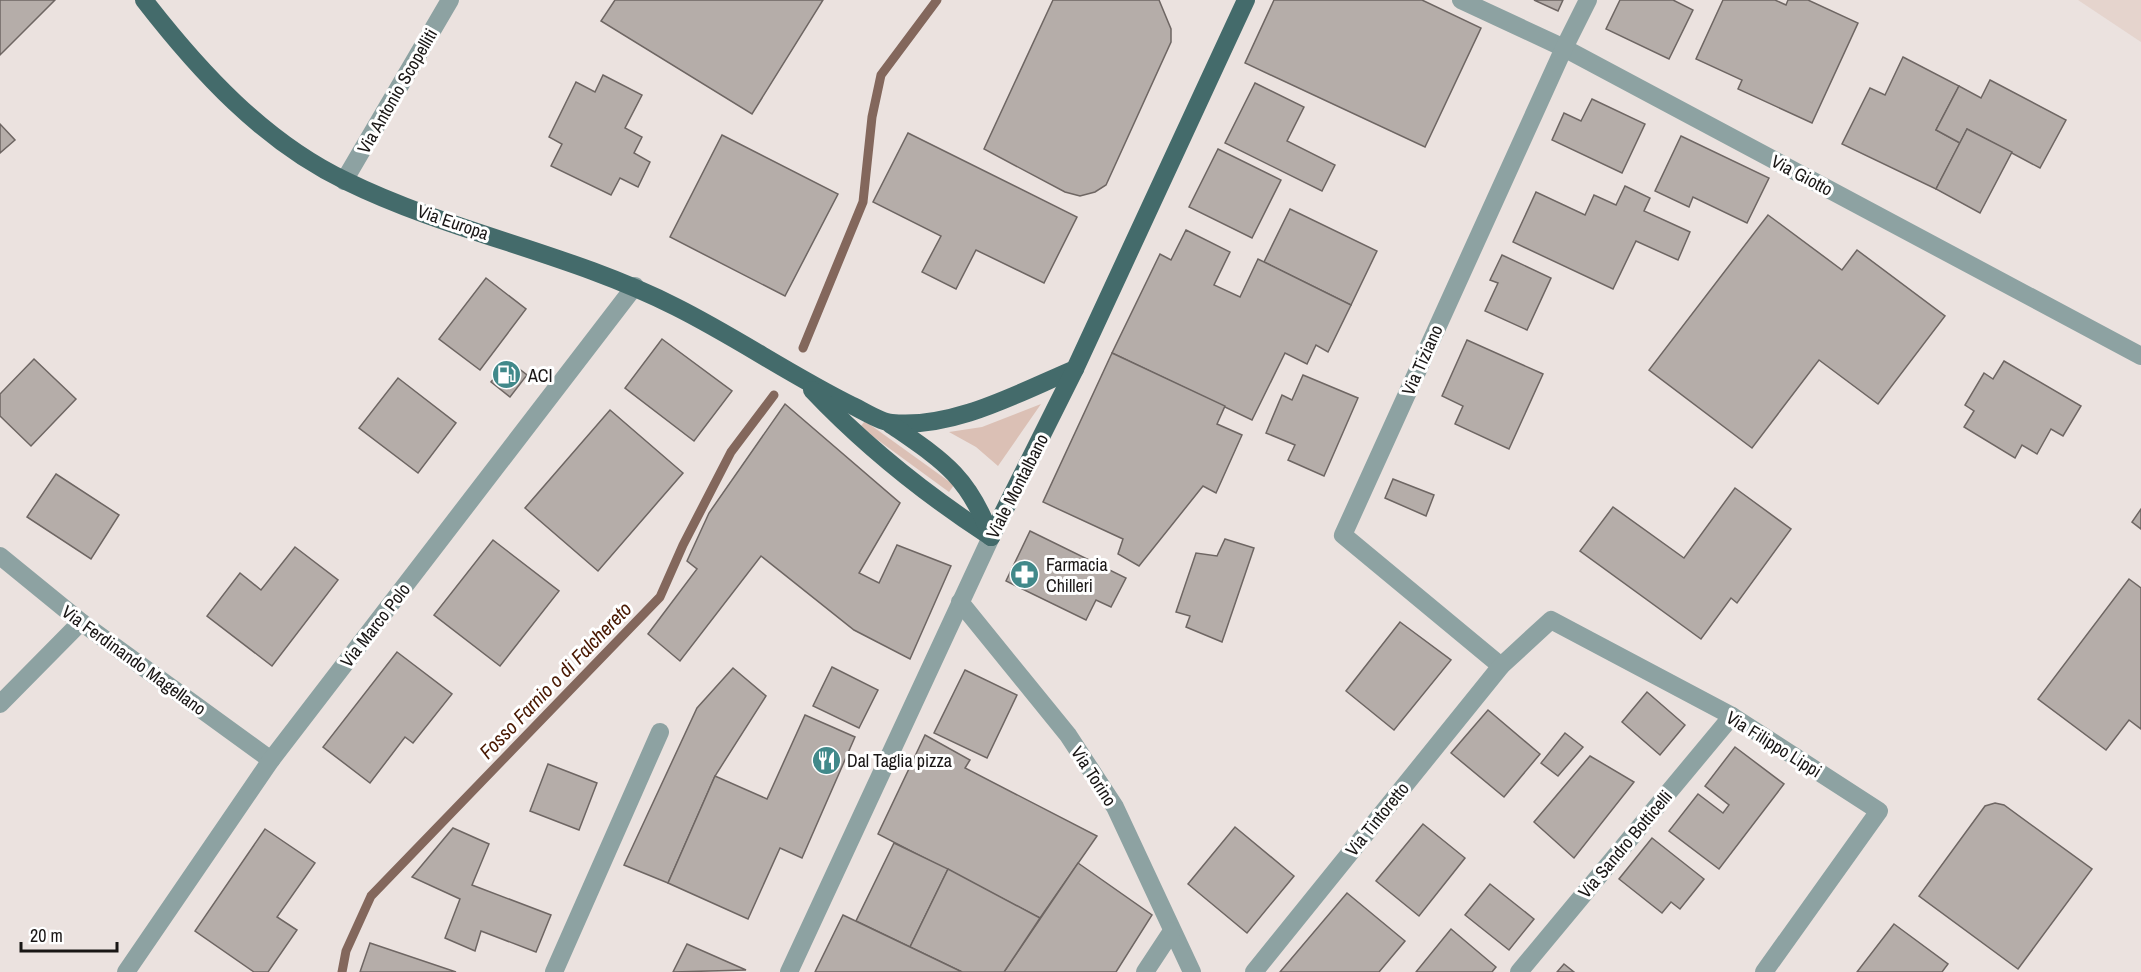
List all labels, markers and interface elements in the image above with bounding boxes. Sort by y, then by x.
street label: Via Antonio Scopelliti [351,24,443,158]
street label: Via Giotto [1767,148,1837,202]
street label: Via Europa [414,198,492,246]
street label: Via Tiziano [1395,321,1449,399]
fuel station icon: ACI [491,359,523,391]
place label: ACI [527,363,553,388]
street label: Viale Montalbano [980,429,1054,543]
place label: Farmacia Chilleri [1046,552,1108,598]
pharmacy icon: Farmacia Chilleri [1009,558,1041,590]
street label: Via Marco Polo [334,578,416,672]
water label: Fosso Farnio o di Falchereto [473,596,637,764]
street label: Via Ferdinando Magellano [57,599,211,721]
street label: Via Filippo Lippi [1722,705,1826,783]
street label: Via Torino [1065,741,1123,811]
restaurant icon: Dal Taglia pizza [810,744,842,776]
place label: Dal Taglia pizza [847,748,952,773]
street label: Via Tintoretto [1339,777,1415,861]
street label: Via Sandro Botticelli [1572,785,1678,903]
scale bar [21,915,117,953]
text: 20 m [30,923,63,948]

